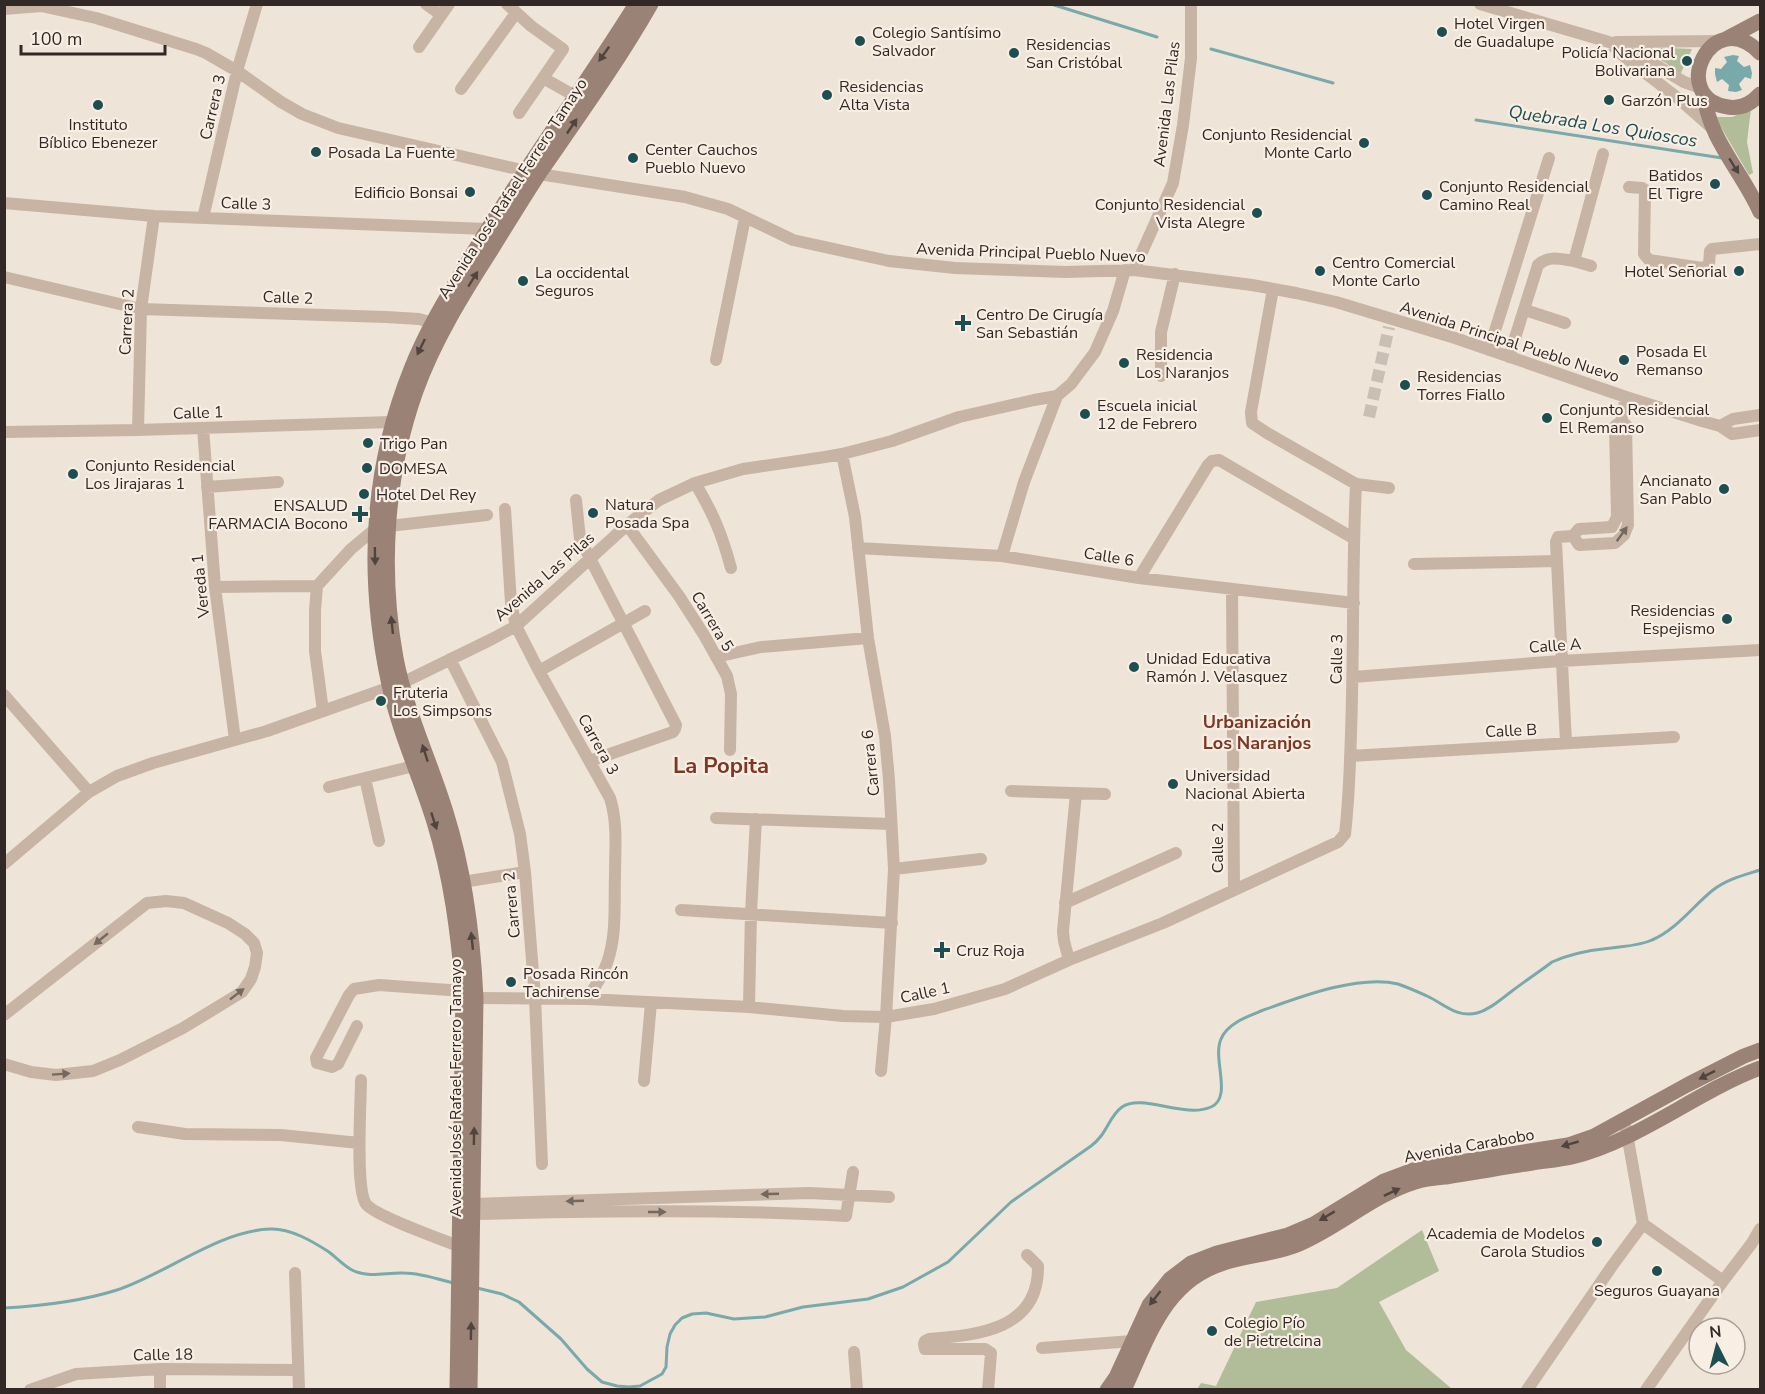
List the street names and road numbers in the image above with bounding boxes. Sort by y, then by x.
street label: Avenida Las Pilas [1148,40,1186,168]
street label: Carrera 3 [195,72,231,142]
street label: Avenida José Rafael Ferrero Tamayo [433,74,593,303]
street label: Calle 3 [220,192,272,216]
street label: Avenida Principal Pueblo Nuevo [916,238,1146,268]
street label: Calle 2 [262,286,314,310]
street label: Carrera 2 [114,288,140,356]
street label: Avenida Principal Pueblo Nuevo [1397,296,1622,388]
street label: Calle 1 [172,401,224,425]
street label: Avenida Las Pilas [490,527,600,626]
street label: Calle 6 [1082,542,1136,572]
street label: Vereda 1 [187,553,215,620]
street label: Carrera 5 [686,587,739,656]
street label: Calle A [1528,633,1582,659]
street label: Calle 3 [1326,634,1348,685]
street label: Carrera 3 [572,710,624,779]
street label: Calle B [1485,719,1538,743]
street label: Carrera 6 [857,729,885,797]
street label: Calle 2 [1207,823,1229,873]
street label: Carrera 2 [498,871,526,939]
street label: Avenida José Rafael Ferrero Tamayo [445,959,467,1217]
street label: Calle 1 [898,977,952,1009]
street label: Avenida Carabobo [1402,1124,1536,1168]
street label: Calle 18 [133,1343,193,1367]

